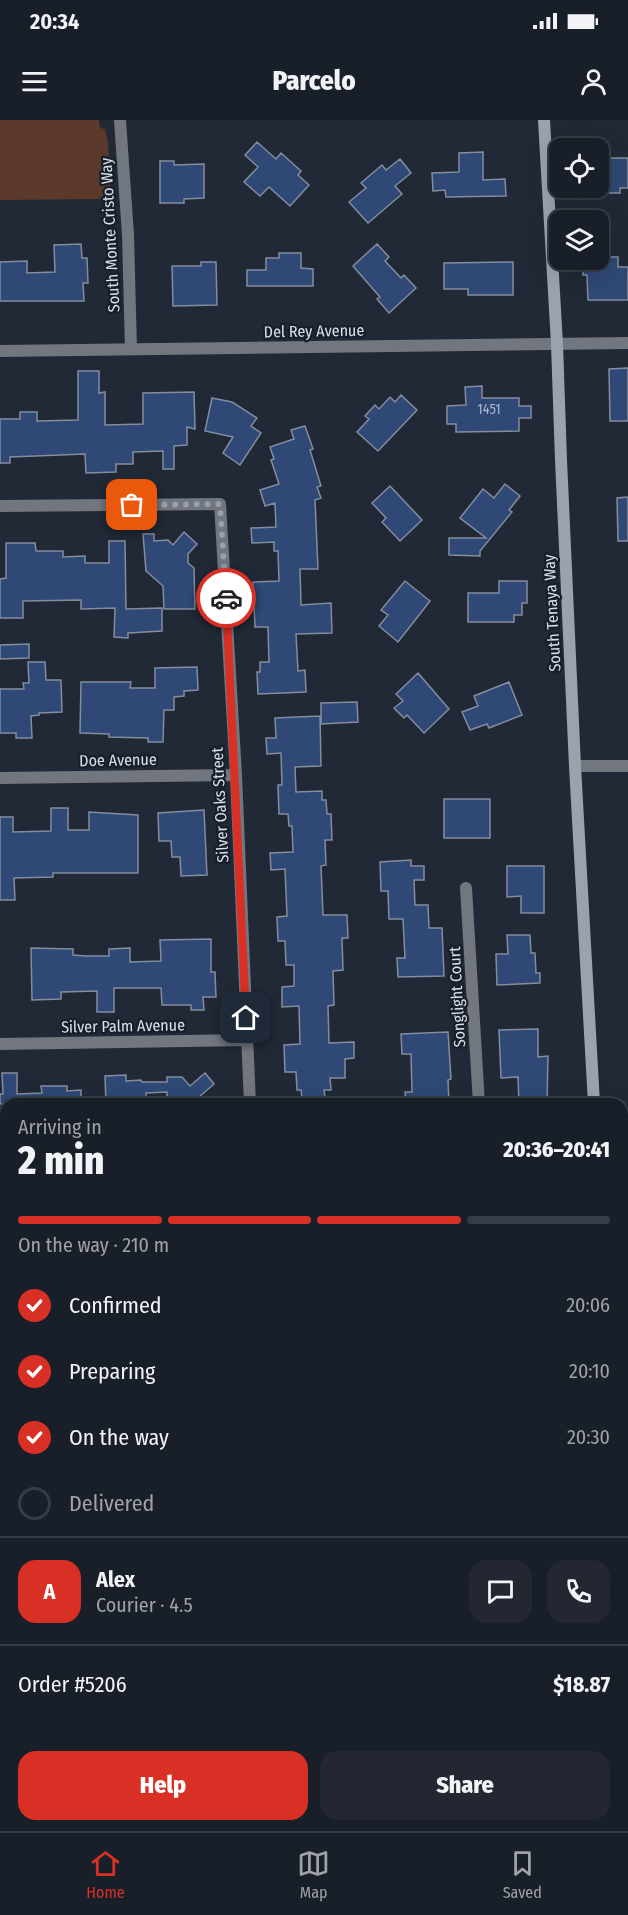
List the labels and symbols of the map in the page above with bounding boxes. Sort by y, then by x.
street label: South Monte Cristo Way [96,156,124,313]
street label: Del Rey Avenue [264,321,364,341]
house number: 1451 [477,401,501,418]
pin [106,479,157,530]
street label: South Tenaya Way [539,553,565,672]
courier [196,568,256,628]
street label: Silver Oaks Street [207,746,233,863]
street label: Doe Avenue [79,750,157,770]
street label: Songlight Court [445,945,469,1048]
pin [220,992,271,1043]
street label: Silver Palm Avenue [61,1015,185,1037]

